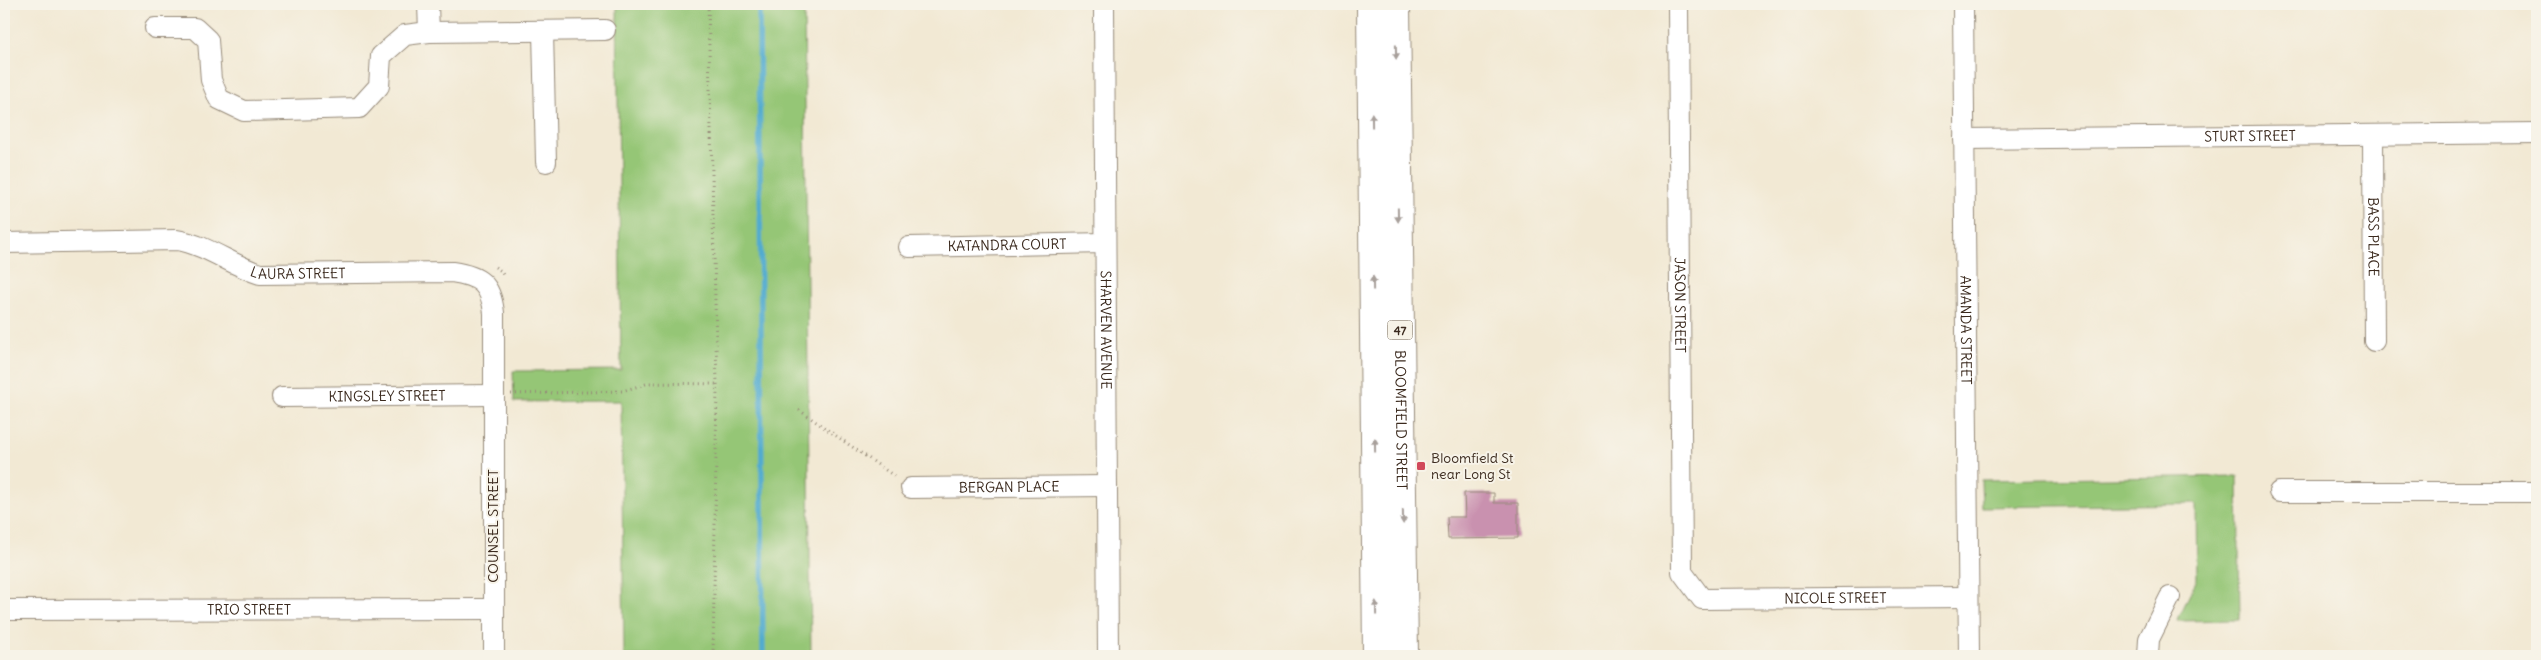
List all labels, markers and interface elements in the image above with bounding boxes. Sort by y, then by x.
one-way arrow [1392,45,1400,61]
one-way arrow [1368,112,1376,128]
street label: STURT STREET [2204,127,2296,145]
street label: BASS PLACE [2364,197,2383,277]
one-way arrow [1395,207,1403,223]
street label: KATANDRA COURT [947,235,1067,255]
street label: JASON STREET [1671,257,1689,353]
street label: LAURA STREET [248,262,346,283]
street label: SHARVEN AVENUE [1097,271,1115,389]
one-way arrow [1369,274,1377,290]
street label: AMANDA STREET [1956,275,1976,385]
road number: 47 [1388,320,1412,340]
street label: BLOOMFIELD STREET [1391,350,1411,490]
street label: KINGSLEY STREET [328,386,446,406]
one-way arrow [1371,437,1379,453]
place label: Bloomfield St near Long St [1431,449,1514,483]
marker: Bloomfield St near Long St [1415,460,1427,472]
street label: COUNSEL STREET [484,469,502,583]
street label: BERGAN PLACE [959,477,1059,497]
one-way arrow [1399,510,1407,526]
street label: NICOLE STREET [1784,589,1887,607]
one-way arrow [1372,599,1380,615]
street label: TRIO STREET [207,600,291,619]

